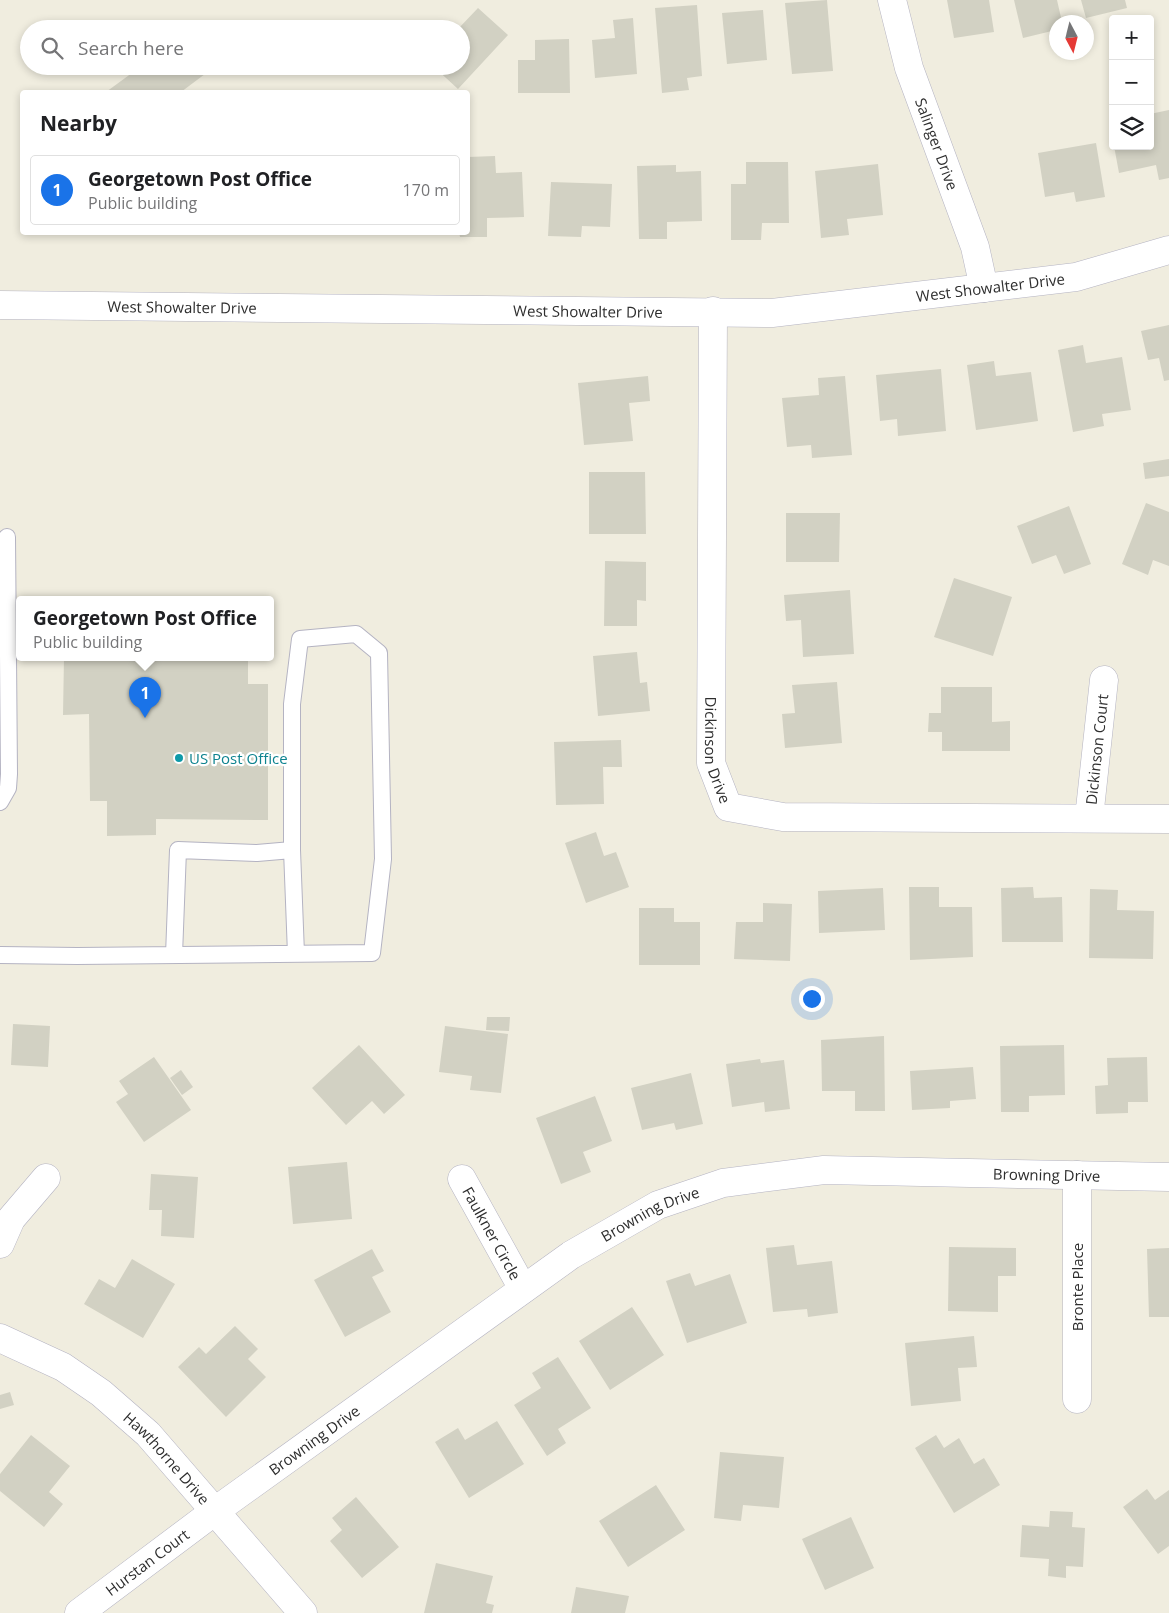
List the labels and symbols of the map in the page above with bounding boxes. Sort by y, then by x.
north arrow [1049,15,1094,60]
street label: Salinger Drive [911,95,963,193]
street label: West Showalter Drive [915,268,1066,306]
street label: West Showalter Drive [107,296,257,318]
street label: West Showalter Drive [513,300,663,322]
pin: 1 [129,677,161,718]
street label: Dickinson Court [1081,693,1112,806]
street label: Dickinson Drive [701,697,736,806]
place label: US Post Office [189,748,288,768]
marker: US Post Office [173,752,185,764]
your location [799,986,825,1012]
street label: Browning Drive [993,1163,1101,1186]
street label: Browning Drive [597,1182,702,1246]
street label: Faulkner Circle [458,1183,526,1283]
street label: Bronte Place [1067,1243,1087,1331]
street label: Browning Drive [265,1400,364,1479]
street label: Hawthorne Drive [119,1407,214,1508]
street label: Hurstan Court [101,1524,193,1600]

